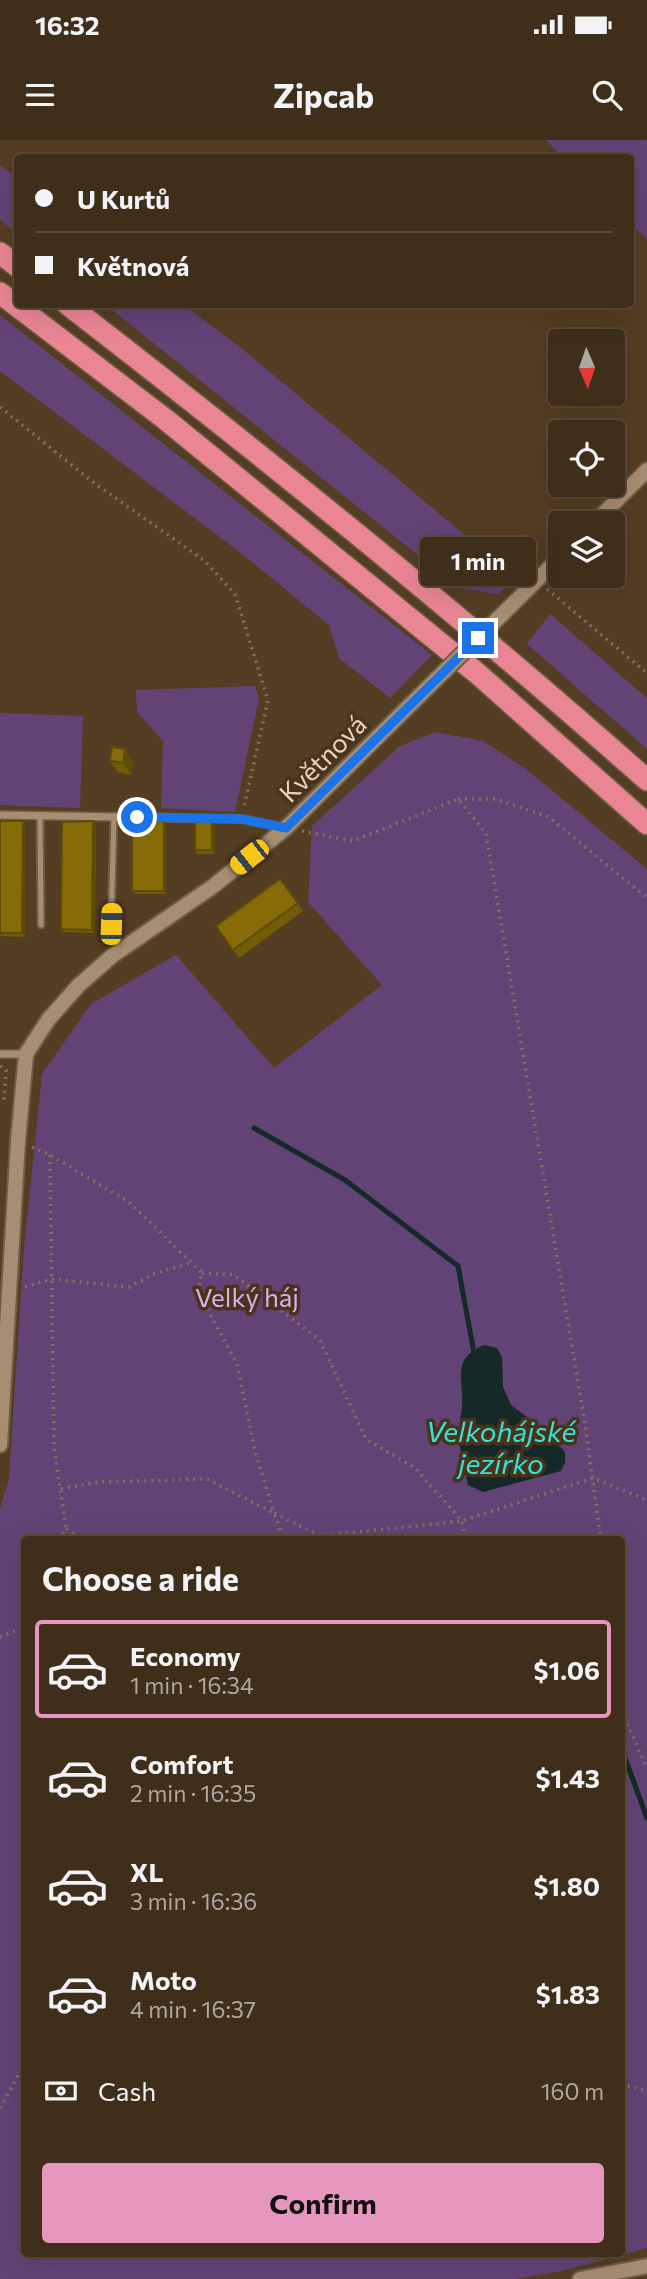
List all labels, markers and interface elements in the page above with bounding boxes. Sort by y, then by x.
text: 16:32 [35,9,99,40]
text: Zipcab [273,75,374,115]
icon: menu [21,76,59,114]
icon: search [588,76,626,114]
text: U Kurtů [77,183,170,214]
text: Květnová [77,250,189,281]
north arrow [548,329,625,406]
map controls [548,329,625,588]
button: locate [548,420,625,497]
button: layers [548,511,625,588]
callout: 1 min [420,536,536,586]
text: 1 min [451,547,505,575]
route end [462,622,494,654]
street label: Květnová [272,708,372,808]
route start [121,801,153,833]
car [226,836,273,878]
car [100,903,123,945]
park label: Velký háj [195,1281,299,1312]
water label: Velkohájské jezírko [426,1414,577,1480]
text: Choose a ride [42,1558,239,1598]
icon: car [46,1638,109,1701]
text: Economy [130,1640,241,1671]
text: $1.06 [533,1654,600,1685]
text: 1 min · 16:34 [130,1671,254,1699]
icon: car [46,1746,109,1809]
text: Comfort [130,1748,233,1779]
text: $1.43 [536,1762,600,1793]
text: 2 min · 16:35 [130,1779,256,1807]
icon: car [46,1854,109,1917]
text: XL [130,1856,164,1887]
text: $1.80 [533,1870,600,1901]
text: 3 min · 16:36 [130,1887,257,1915]
icon: car [46,1962,109,2025]
text: Moto [130,1964,197,1995]
text: $1.83 [536,1978,600,2009]
text: 4 min · 16:37 [130,1995,256,2023]
icon: cash [42,2072,80,2110]
text: Cash [98,2075,156,2106]
text: 160 m [541,2077,604,2105]
button: Confirm [42,2163,604,2243]

